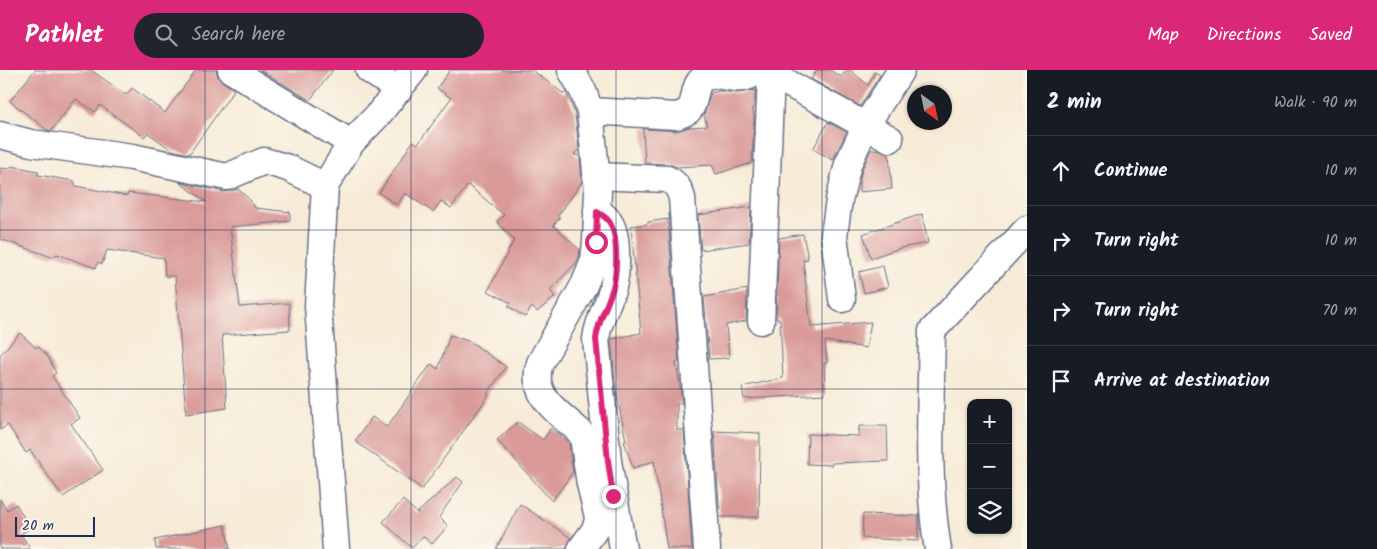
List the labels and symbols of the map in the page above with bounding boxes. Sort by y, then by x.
north arrow [907,85,952,130]
route start [585,231,608,254]
route end [602,485,625,508]
scale bar [15,514,95,537]

